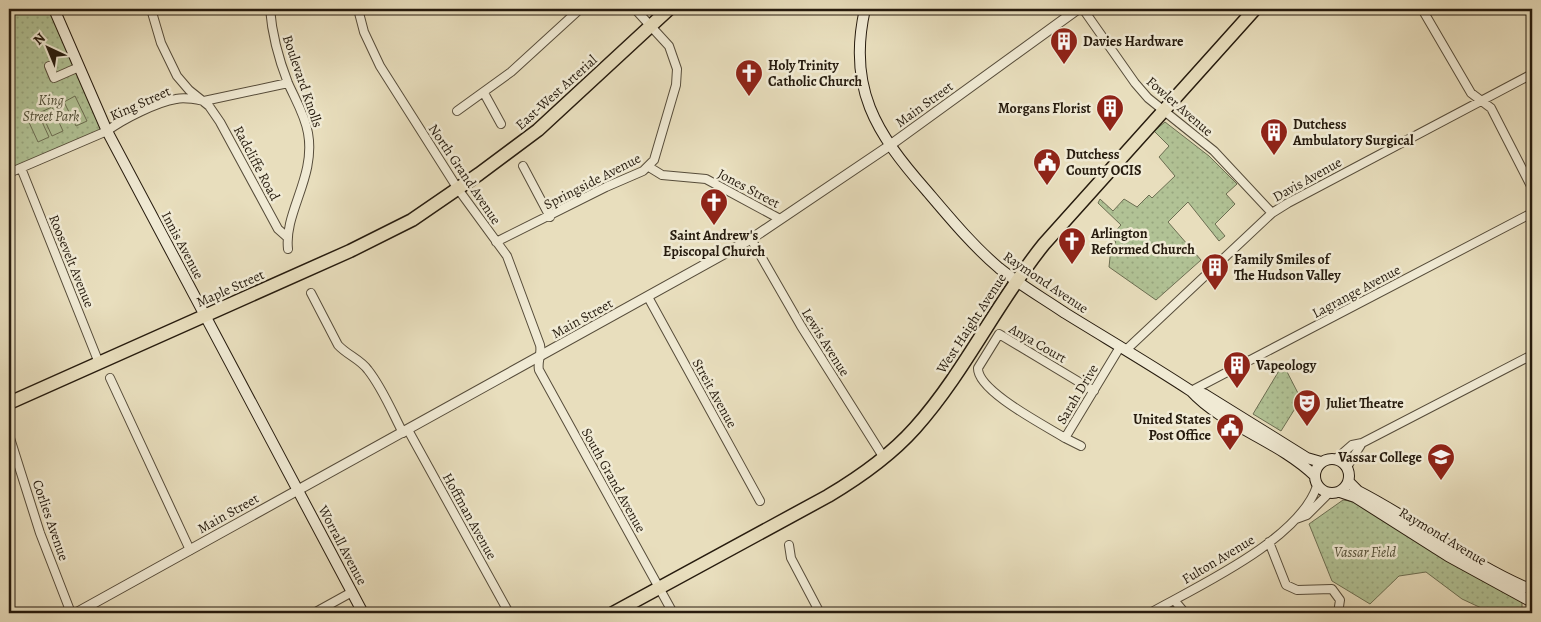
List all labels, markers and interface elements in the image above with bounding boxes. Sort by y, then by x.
north arrow [22,22,72,72]
building icon: Davies Hardware [1049,26,1079,65]
text: N [29,29,50,49]
place label: Davies Hardware [1083,32,1184,51]
street label: Boulevard Knolls [278,33,327,130]
street label: East-West Arterial [511,50,602,134]
place label: Holy Trinity Catholic Church [768,56,863,91]
church icon: Holy Trinity Catholic Church [734,58,764,97]
street label: Fowler Avenue [1142,72,1217,141]
street label: Main Street [892,77,957,132]
street label: King Street [107,81,174,125]
park label: King Street Park [23,91,79,126]
building icon: Morgans Florist [1095,93,1125,132]
place label: Morgans Florist [998,99,1091,118]
place label: Dutchess Ambulatory Surgical [1292,115,1414,150]
building icon: Dutchess Ambulatory Surgical [1259,117,1289,156]
street label: North Grand Avenue [424,120,505,228]
street label: Radcliffe Road [229,122,285,204]
place label: Dutchess County OCIS [1066,145,1141,180]
public building icon: Dutchess County OCIS [1032,147,1062,186]
street label: Springside Avenue [540,149,644,214]
street label: Davis Avenue [1269,153,1345,206]
street label: Jones Street [714,164,783,213]
church icon: Saint Andrew's Episcopal Church [699,187,729,226]
street label: Innis Avenue [157,208,208,283]
street label: Roosevelt Avenue [44,212,99,311]
place label: Arlington Reformed Church [1090,224,1195,259]
place label: Saint Andrew's Episcopal Church [663,226,766,261]
church icon: Arlington Reformed Church [1057,226,1087,265]
street label: Raymond Avenue [999,247,1092,318]
place label: Family Smiles of The Hudson Valley [1234,250,1341,285]
building icon: Family Smiles of The Hudson Valley [1200,252,1230,291]
street label: Lagrange Avenue [1309,260,1404,323]
street label: Maple Street [193,265,268,312]
street label: West Haight Avenue [931,270,1011,378]
street label: Main Street [548,294,617,343]
street label: Lewis Avenue [797,304,854,380]
street label: Anya Court [1005,319,1070,368]
building icon: Vapeology [1222,350,1252,389]
street label: Streit Avenue [688,355,741,431]
place label: Vapeology [1255,356,1317,375]
street label: Sarah Drive [1052,361,1103,428]
theatre icon: Juliet Theatre [1292,388,1322,427]
place label: Juliet Theatre [1326,394,1404,413]
place label: United States Post Office [1133,410,1212,445]
public building icon: United States Post Office [1215,412,1245,451]
street label: South Grand Avenue [577,424,650,536]
school or university icon: Vassar College [1426,442,1456,481]
place label: Vassar College [1337,448,1423,467]
street label: Hoffman Avenue [438,469,501,563]
street label: Corlies Avenue [28,477,73,563]
street label: Main Street [194,489,263,538]
street label: Worrall Avenue [313,501,371,588]
street label: Raymond Avenue [1395,503,1490,570]
street label: Fulton Avenue [1178,530,1258,589]
park label: Vassar Field [1334,543,1397,562]

